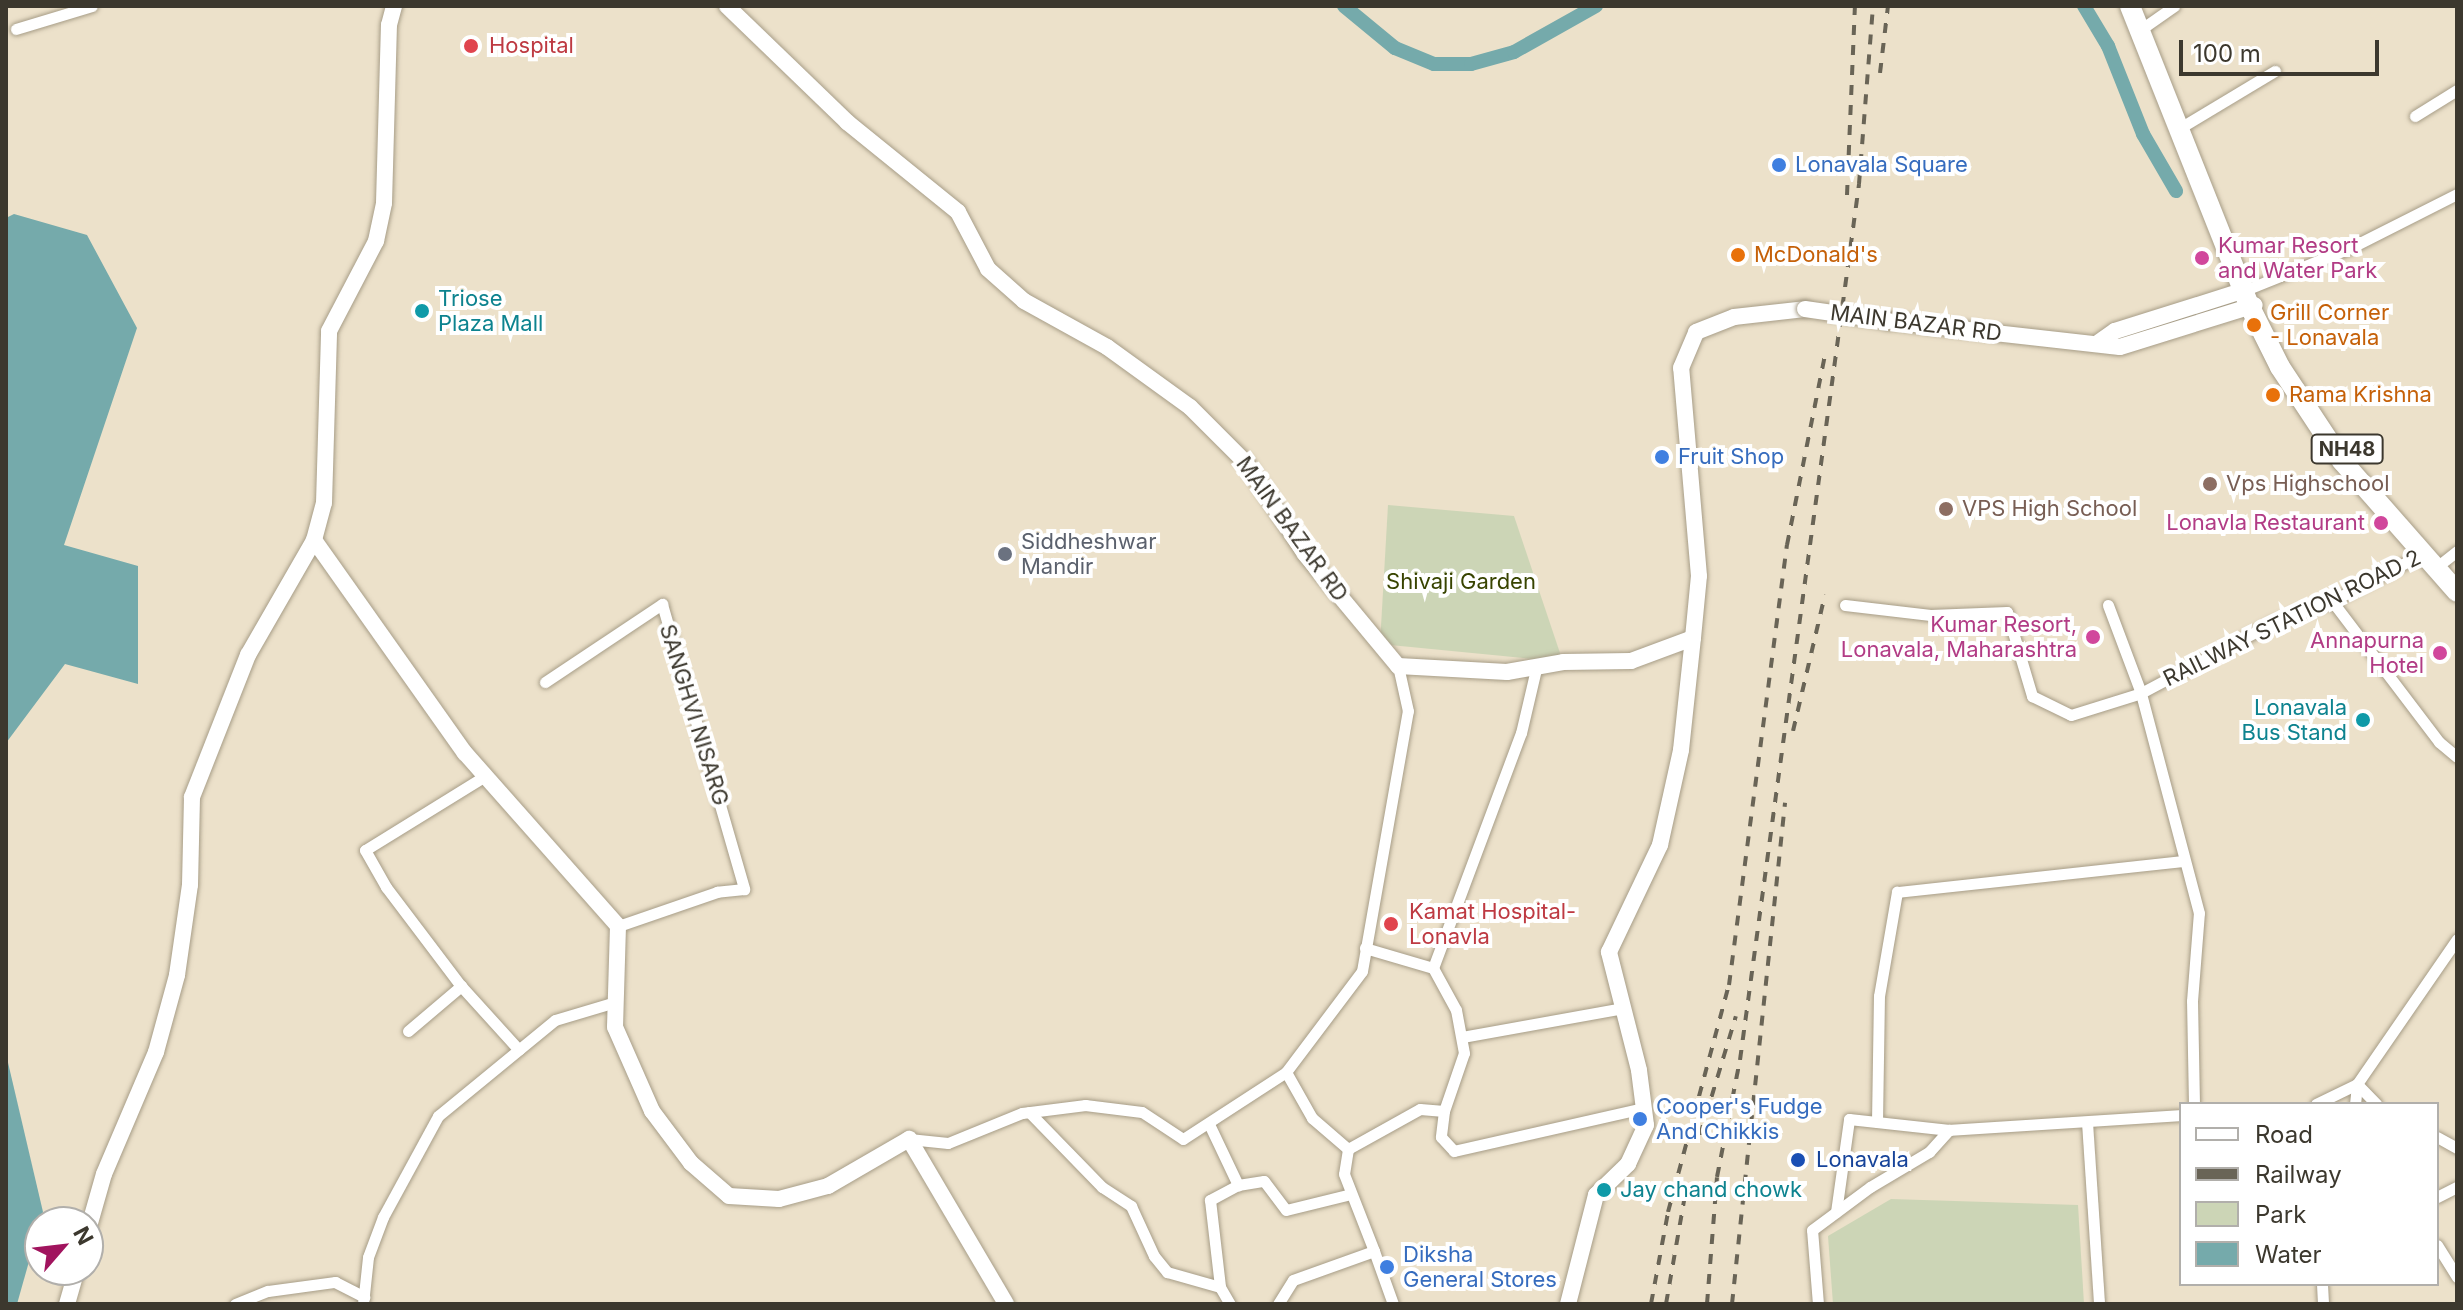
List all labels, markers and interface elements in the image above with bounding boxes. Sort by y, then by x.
scale bar [2183,24,2383,74]
place label: Hospital [489,33,574,59]
marker: Hospital [460,35,482,57]
text: 100 m [2193,39,2261,68]
place label: Lonavala Square [1795,152,1968,178]
marker: Lonavala Square [1770,156,1788,174]
place label: Kumar Resort and Water Park [2218,232,2377,284]
place label: McDonald's [1754,242,1878,268]
marker: McDonald's [1729,246,1747,264]
marker: Kumar Resort and Water Park [2193,249,2211,267]
place label: Triose Plaza Mall [438,285,543,336]
street label: MAIN BAZAR RD [1829,299,2003,347]
place label: Grill Corner - Lonavala [2270,299,2389,350]
marker: Triose Plaza Mall [413,302,431,320]
marker: Grill Corner - Lonavala [2245,316,2263,334]
place label: Rama Krishna [2289,382,2432,408]
marker: Rama Krishna [2264,386,2282,404]
road number: NH48 [2309,433,2385,465]
place label: Fruit Shop [1678,444,1784,470]
marker: Fruit Shop [1653,448,1671,466]
street label: MAIN BAZAR RD [1231,451,1353,607]
place label: Vps Highschool [2226,471,2390,497]
marker: Vps Highschool [2201,475,2219,493]
place label: VPS High School [1962,496,2137,522]
marker: VPS High School [1937,500,1955,518]
place label: Lonavla Restaurant [2166,510,2365,536]
marker: Lonavla Restaurant [2372,514,2390,532]
place label: Siddheshwar Mandir [1021,528,1156,580]
street label: RAILWAY STATION ROAD 2 [2159,544,2425,692]
marker: Siddheshwar Mandir [996,545,1014,563]
park label: Shivaji Garden [1386,569,1536,595]
place label: Kumar Resort, Lonavala, Maharashtra [1841,611,2077,662]
street label: SANGHVI NISARG [654,621,734,809]
place label: Annapurna Hotel [2310,627,2424,678]
marker: Kumar Resort, Lonavala, Maharashtra [2084,628,2102,646]
marker: Annapurna Hotel [2431,644,2449,662]
place label: Lonavala Bus Stand [2242,694,2347,746]
marker: Lonavala Bus Stand [2354,711,2372,729]
place label: Kamat Hospital- Lonavla [1409,898,1576,950]
marker: Kamat Hospital- Lonavla [1380,913,1402,935]
place label: Cooper's Fudge And Chikkis [1656,1093,1822,1144]
legend [2179,1102,2439,1286]
marker: Cooper's Fudge And Chikkis [1631,1110,1649,1128]
text: Road [2255,1120,2313,1149]
place label: Lonavala [1816,1147,1909,1173]
marker: Lonavala [1787,1149,1809,1171]
text: Railway [2255,1160,2342,1189]
place label: Jay chand chowk [1620,1177,1802,1203]
marker: Jay chand chowk [1595,1181,1613,1199]
text: Park [2255,1200,2306,1229]
north arrow [24,1206,104,1286]
text: N [68,1222,99,1249]
text: Water [2255,1240,2322,1269]
place label: Diksha General Stores [1403,1241,1557,1292]
marker: Diksha General Stores [1378,1258,1396,1276]

